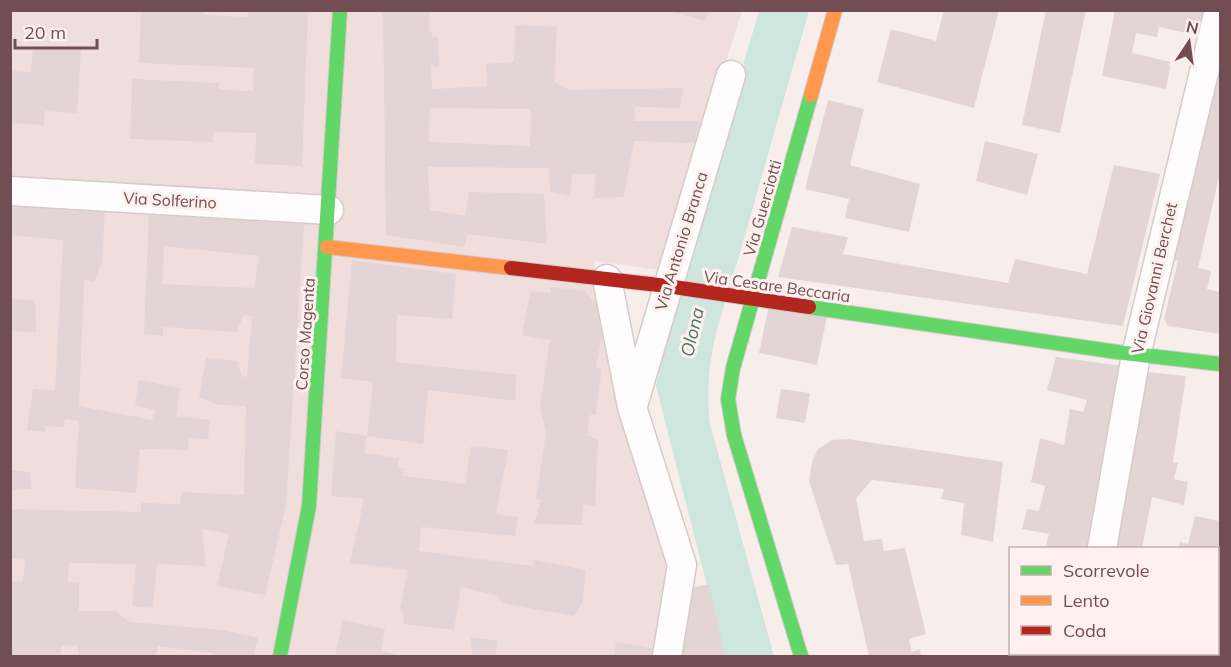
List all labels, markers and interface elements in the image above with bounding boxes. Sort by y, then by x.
scale bar [15,12,98,50]
north arrow [1159,12,1219,72]
text: N [1184,16,1201,38]
text: 20 m [24,21,66,44]
street label: Via Guerciotti [739,157,785,259]
street label: Via Antonio Branca [650,169,712,313]
street label: Via Solferino [123,188,217,212]
street label: Via Giovanni Berchet [1127,200,1181,356]
street label: Via Cesare Beccaria [702,266,852,306]
street label: Corso Magenta [291,277,319,391]
water label: Olona [675,305,709,359]
legend [1009,547,1219,655]
text: Scorrevole [1063,559,1150,582]
text: Lento [1063,589,1110,612]
text: Coda [1063,619,1107,642]

